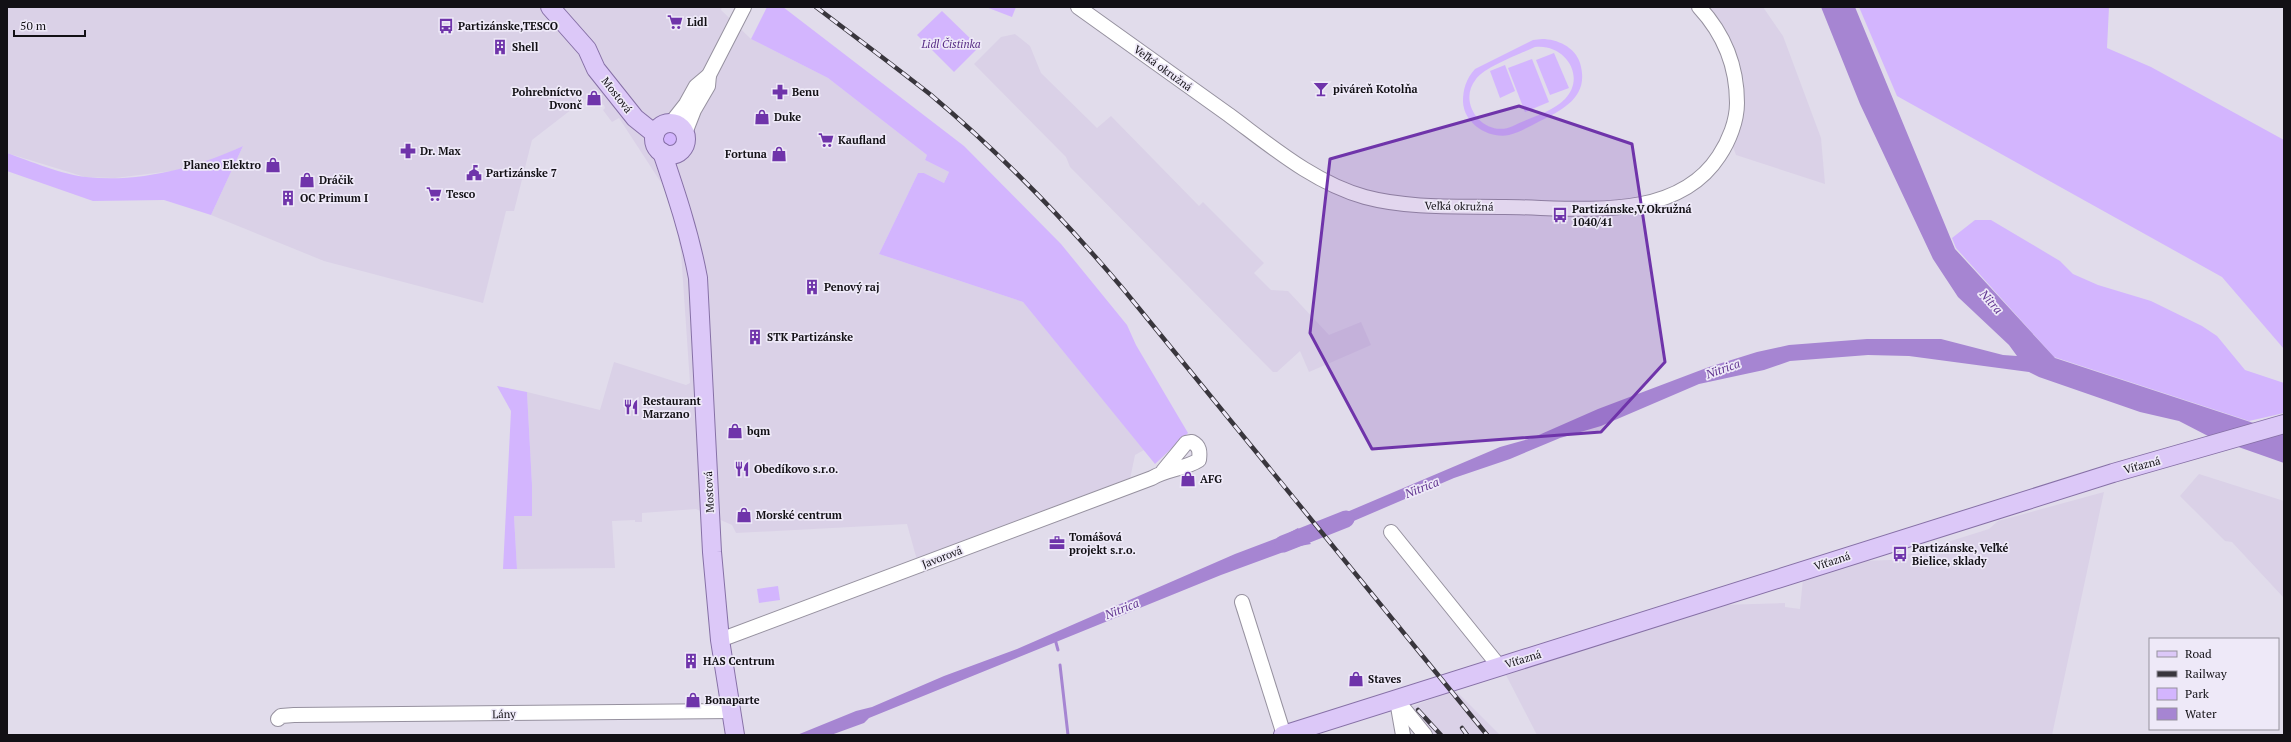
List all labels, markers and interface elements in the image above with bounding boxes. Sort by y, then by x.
scale bar [14,12,85,38]
supermarket icon: Lidl [666,13,684,31]
place label: Lidl [687,15,708,29]
bus stop icon: Partizánske,TESCO [437,17,455,35]
text: 50 m [20,18,47,33]
place label: Partizánske,TESCO [458,19,558,33]
park label: Lidl Čistinka [920,37,981,51]
building icon: Shell [491,38,509,56]
place label: Shell [512,40,539,54]
street label: Veľká okružná [1131,42,1195,94]
street label: Mostová [599,74,636,116]
bar icon: piváreň Kotolňa [1312,80,1330,98]
place label: piváreň Kotolňa [1333,82,1418,96]
pharmacy icon: Benu [771,83,789,101]
place label: Pohrebníctvo Dvonč [512,85,583,112]
place label: Benu [792,85,819,99]
shop icon: Pohrebníctvo Dvonč [585,89,603,107]
shop icon: Duke [753,108,771,126]
place label: Duke [774,110,801,124]
supermarket icon: Kaufland [817,131,835,149]
place label: Kaufland [838,133,886,147]
pharmacy icon: Dr. Max [399,142,417,160]
place label: Dr. Max [420,144,462,158]
shop icon: Fortuna [770,145,788,163]
place label: Fortuna [725,147,767,161]
shop icon: Planeo Elektro [264,156,282,174]
place label: Planeo Elektro [183,158,261,172]
public building icon: Partizánske 7 [465,164,483,182]
place label: Partizánske 7 [486,166,557,180]
shop icon: Dráčik [298,171,316,189]
place label: Dráčik [319,173,354,187]
supermarket icon: Tesco [425,185,443,203]
place label: Tesco [446,187,476,201]
building icon: OC Primum I [279,189,297,207]
place label: OC Primum I [300,191,368,205]
street label: Veľká okružná [1424,198,1494,214]
place label: Partizánske,V.Okružná 1040/41 [1572,202,1692,229]
bus stop icon: Partizánske,V.Okružná 1040/41 [1551,206,1569,224]
building icon: Penový raj [803,278,821,296]
place label: Penový raj [824,280,880,294]
water label: Nitra [1976,286,2006,317]
building icon: STK Partizánske [746,328,764,346]
place label: STK Partizánske [767,330,853,344]
water label: Nitrica [1703,355,1742,382]
place label: Restaurant Marzano [643,394,702,421]
restaurant icon: Restaurant Marzano [622,398,640,416]
shop icon: bqm [726,422,744,440]
place label: bqm [746,424,771,438]
street label: Víťazná [2122,453,2162,477]
restaurant icon: Obedíkovo s.r.o. [733,460,751,478]
place label: Obedíkovo s.r.o. [754,462,838,476]
street label: Mostová [701,470,717,513]
shop icon: AFG [1179,470,1197,488]
place label: AFG [1200,472,1222,486]
water label: Nitrica [1402,474,1441,502]
shop icon: Morské centrum [735,506,753,524]
place label: Morské centrum [756,508,843,522]
place label: Tomášová projekt s.r.o. [1069,530,1136,557]
office icon: Tomášová projekt s.r.o. [1048,534,1066,552]
place label: Partizánske, Veľké Bielice, sklady [1912,541,2008,568]
street label: Javorová [920,543,965,571]
bus stop icon: Partizánske, Veľké Bielice, sklady [1891,545,1909,563]
street label: Víťazná [1812,548,1852,573]
water label: Nitrica [1102,595,1141,623]
legend [2149,638,2279,730]
text: Road [2185,646,2212,661]
street label: Víťazná [1503,647,1543,671]
building icon: HAS Centrum [682,652,700,670]
place label: HAS Centrum [703,654,775,668]
text: Railway [2185,666,2228,681]
shop icon: Staves [1347,670,1365,688]
place label: Staves [1368,672,1401,686]
text: Park [2185,686,2210,701]
shop icon: Bonaparte [684,691,702,709]
place label: Bonaparte [705,693,760,707]
text: Water [2185,706,2217,721]
street label: Lány [492,707,516,721]

